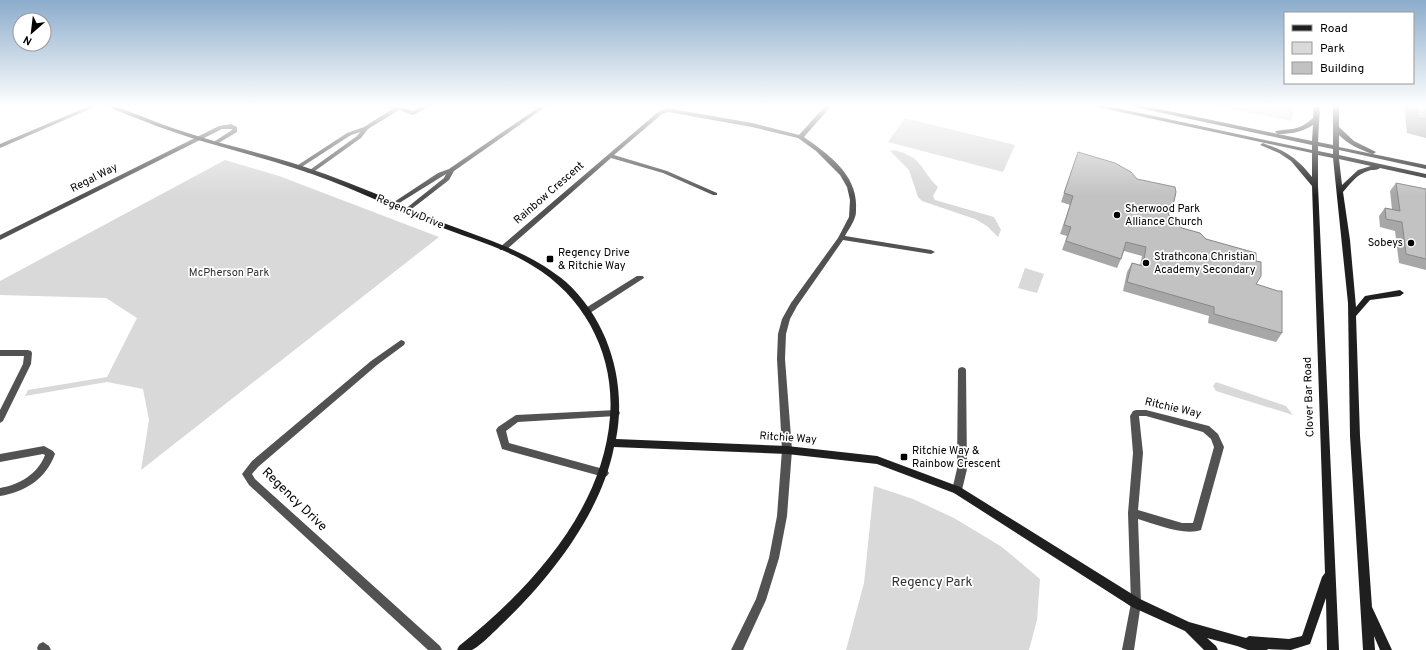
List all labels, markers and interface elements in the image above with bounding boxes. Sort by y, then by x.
north arrow [12,12,52,52]
legend [1284,12,1414,84]
text: Road [1320,21,1348,37]
text: N [21,32,35,48]
text: Park [1320,41,1345,57]
text: Building [1320,61,1364,77]
street label: Rainbow Crescent [511,159,587,227]
street label: Regal Way [68,160,120,196]
street label: Regency Drive [374,192,446,232]
place label: Sherwood Park Alliance Church [1125,202,1203,229]
marker: Sherwood Park Alliance Church [1112,210,1122,220]
place label: Sobeys [1368,236,1403,250]
marker: Sobeys [1406,238,1416,248]
place label: Regency Drive & Ritchie Way [558,246,630,273]
place label: Strathcona Christian Academy Secondary [1154,250,1256,277]
marker: Regency Drive & Ritchie Way [545,254,555,264]
marker: Strathcona Christian Academy Secondary [1141,258,1151,268]
park label: McPherson Park [189,266,269,280]
street label: Clover Bar Road [1301,357,1317,437]
street label: Ritchie Way [1143,395,1203,421]
street label: Ritchie Way [759,429,817,447]
place label: Ritchie Way & Rainbow Crescent [912,444,1001,471]
marker: Ritchie Way & Rainbow Crescent [899,452,909,462]
street label: Regency Drive [258,465,330,535]
park label: Regency Park [892,575,972,591]

